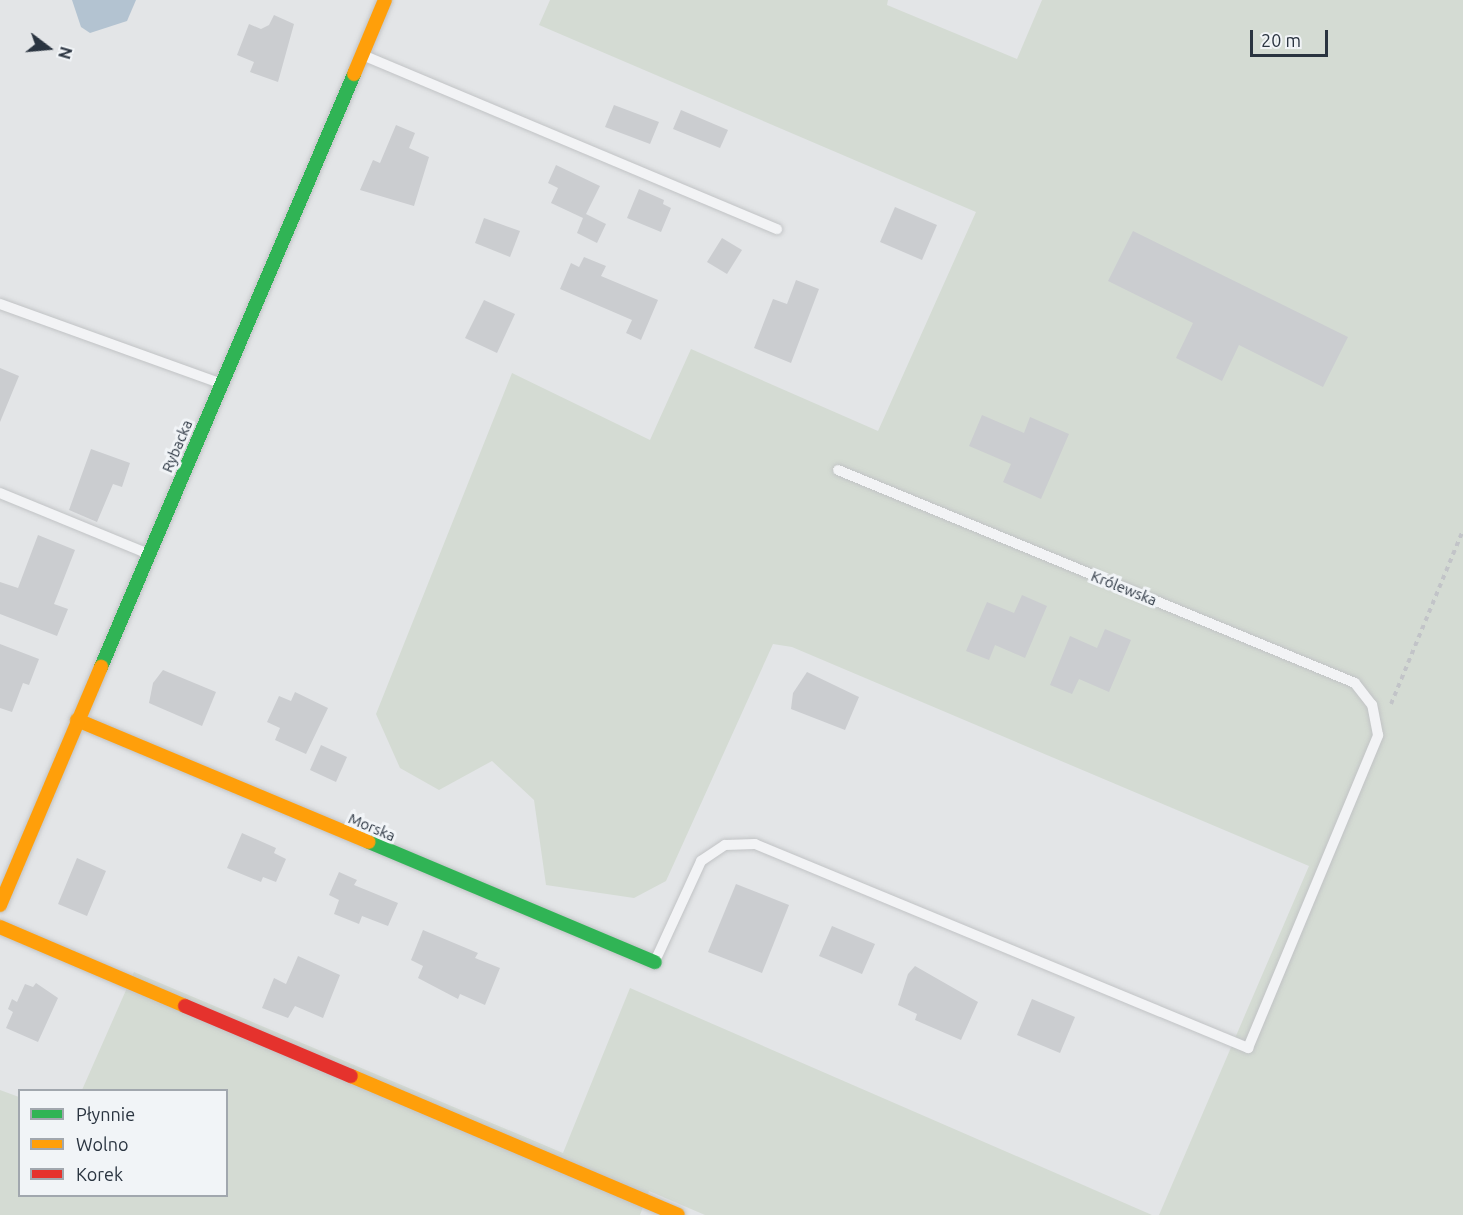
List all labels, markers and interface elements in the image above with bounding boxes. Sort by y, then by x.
north arrow [18,18,78,78]
scale bar [1253,18,1331,56]
text: 20 m [1261,30,1301,50]
text: N [55,45,76,61]
street label: Rybacka [158,417,196,475]
street label: Królewska [1089,567,1159,609]
street label: Morska [346,809,398,845]
legend [18,1089,228,1197]
text: Płynnie [76,1104,135,1124]
text: Wolno [76,1134,128,1154]
text: Korek [76,1164,123,1184]

